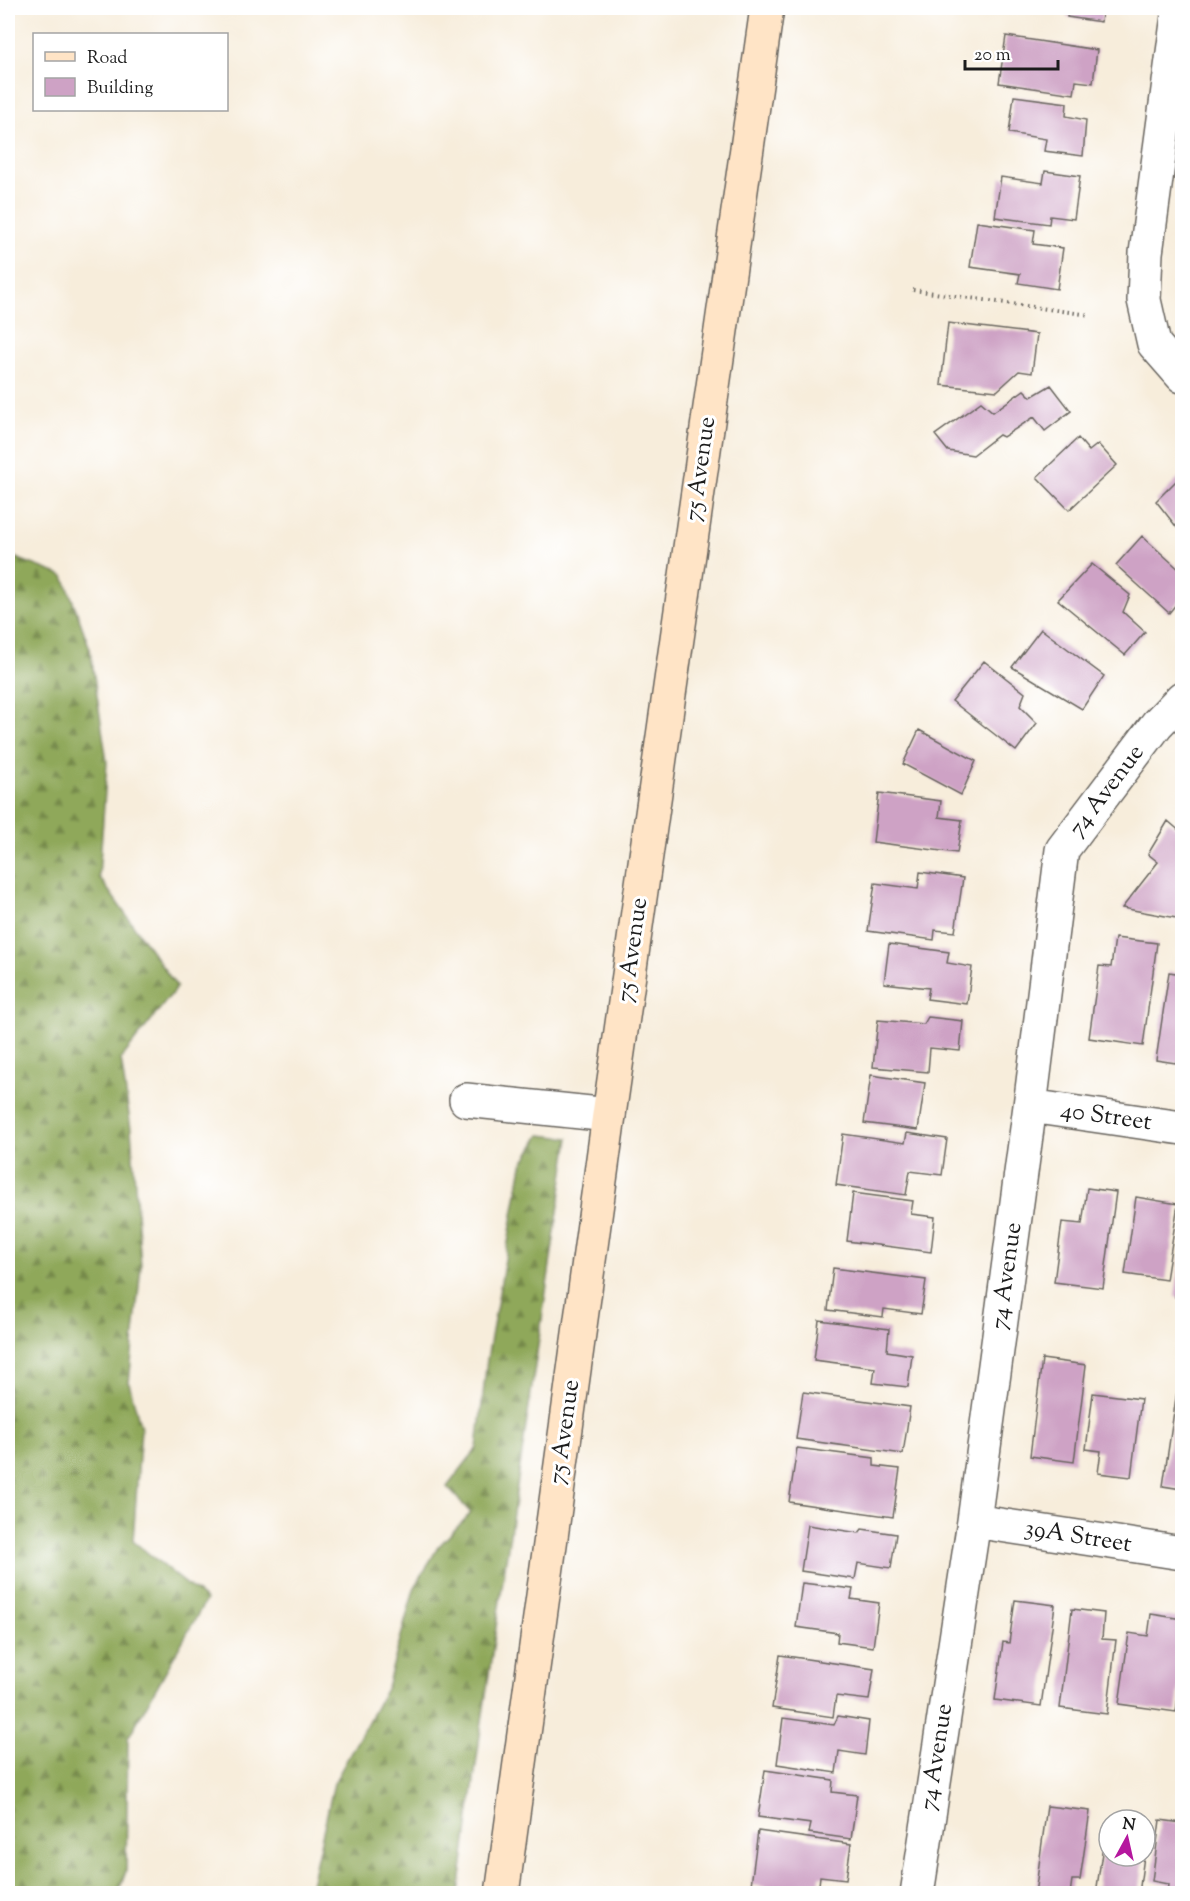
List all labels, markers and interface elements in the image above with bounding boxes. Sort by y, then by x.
legend [33,33,228,111]
scale bar [965,33,1058,71]
text: 20 m [974,43,1011,69]
text: Road [87,46,127,72]
text: Building [87,76,153,102]
street label: 75 Avenue [677,414,725,524]
street label: 74 Avenue [1061,738,1153,844]
street label: 75 Avenue [609,895,657,1005]
street label: 40 Street [1058,1094,1154,1140]
street label: 74 Avenue [983,1220,1031,1332]
street label: 75 Avenue [541,1377,589,1487]
street label: 39A Street [1022,1512,1134,1562]
street label: 74 Avenue [912,1701,962,1813]
north arrow [1097,1808,1157,1868]
text: N [1121,1813,1137,1838]

